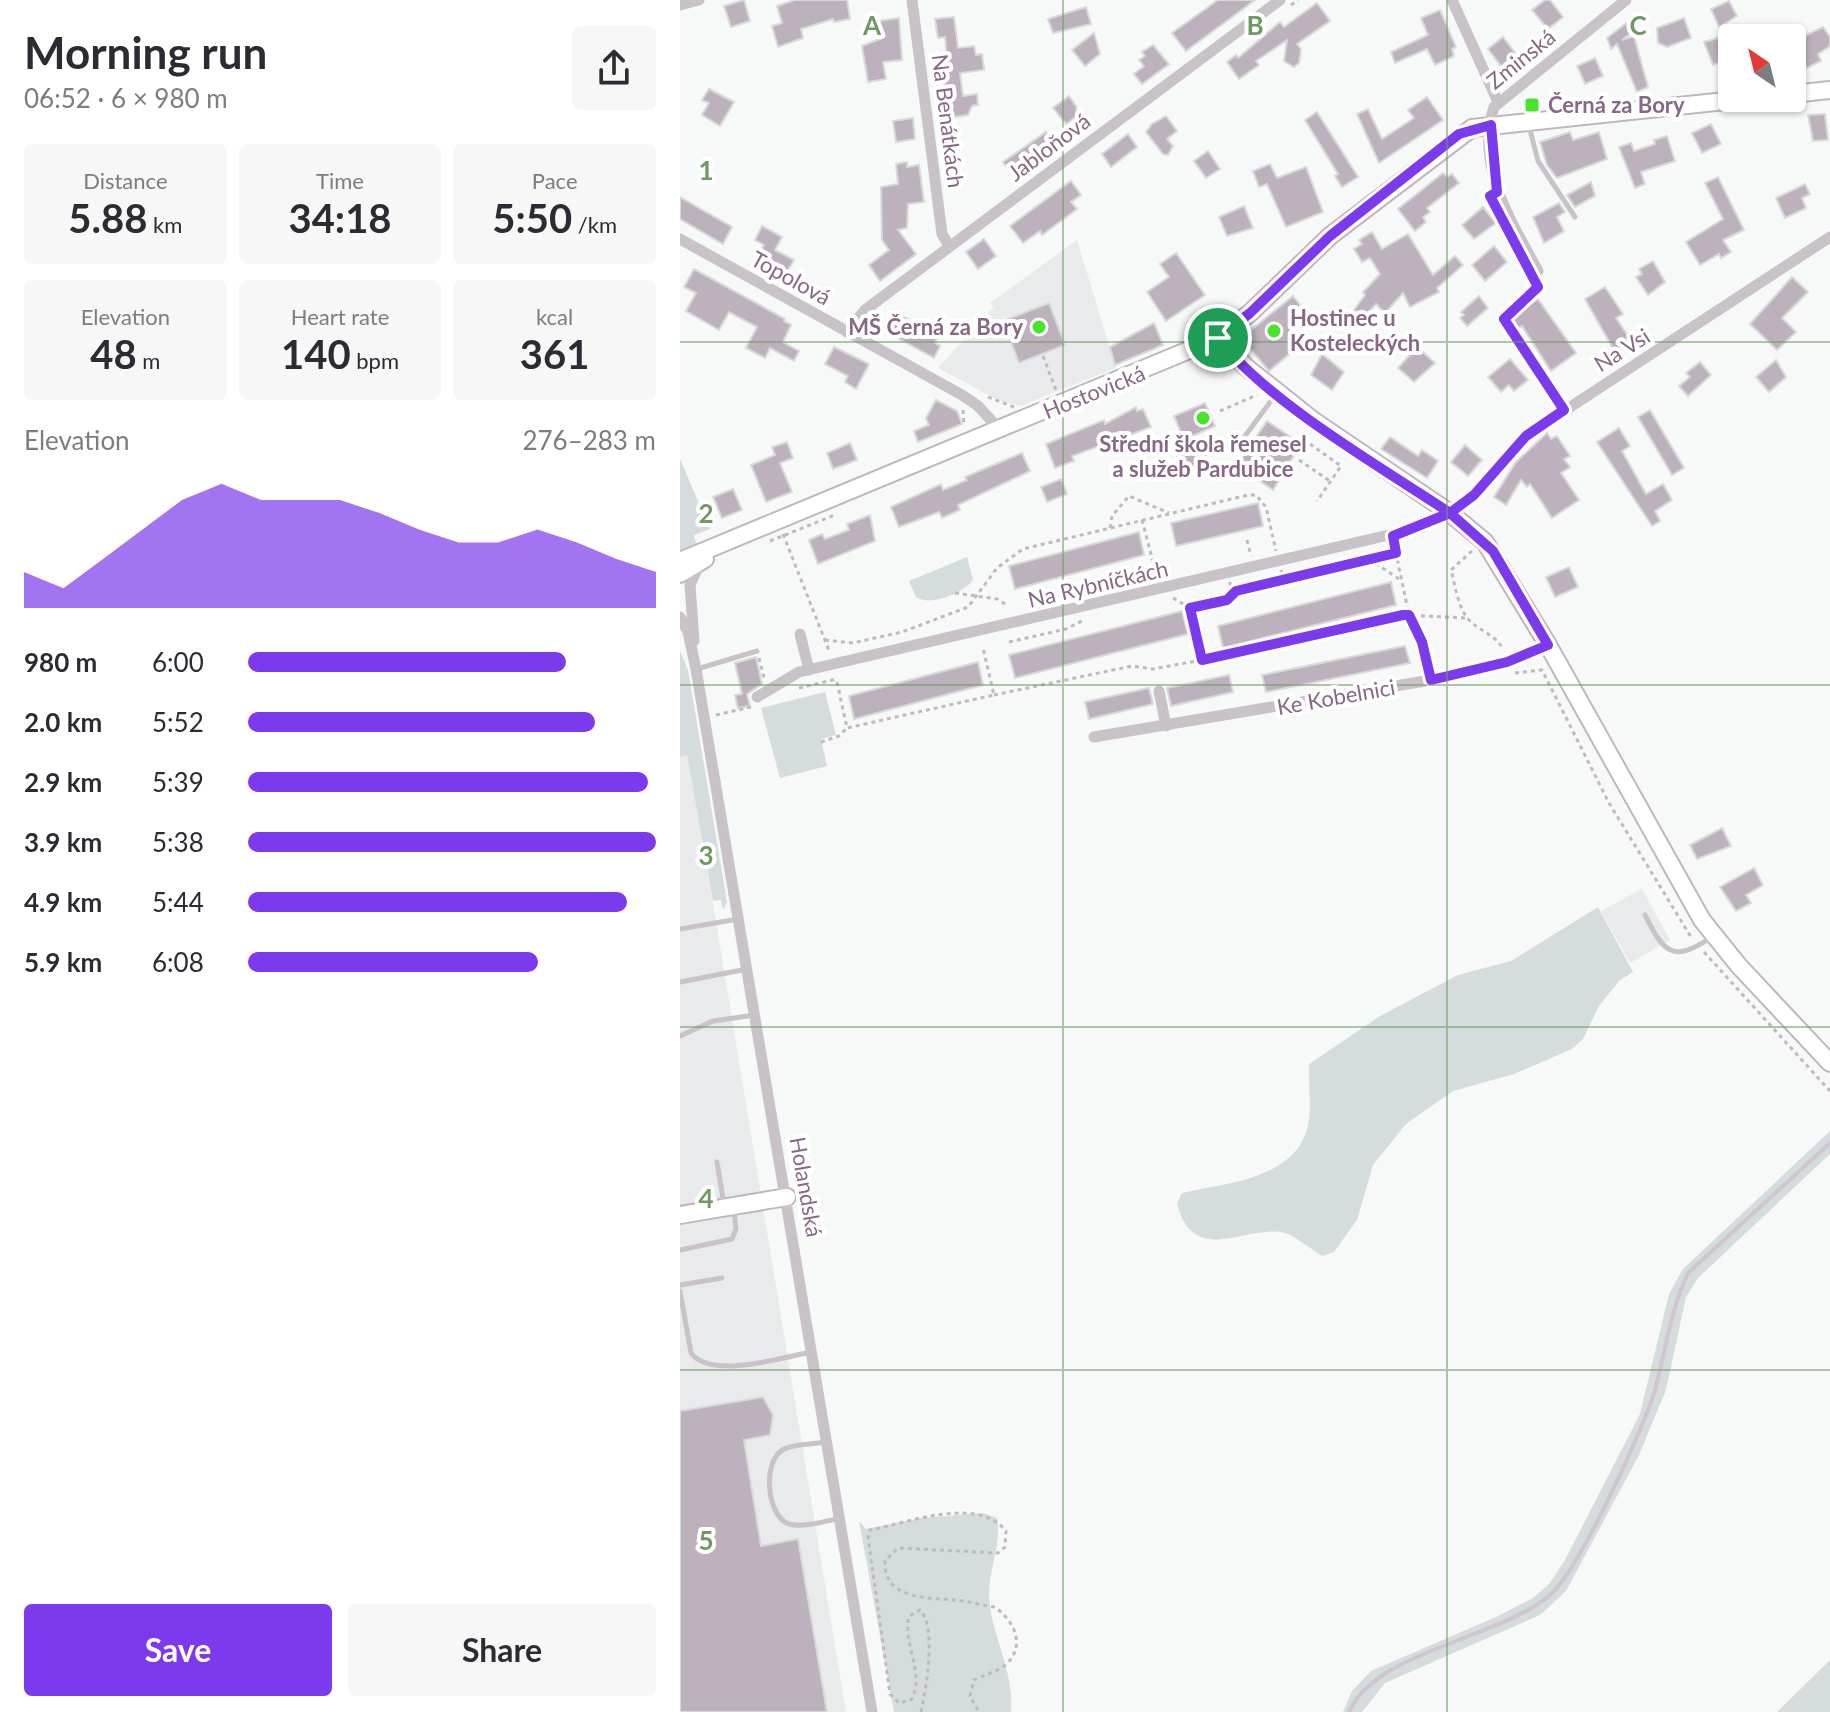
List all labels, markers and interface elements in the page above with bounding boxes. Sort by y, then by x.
text: A [862,9,882,41]
text: B [1246,9,1264,41]
text: C [1629,9,1647,41]
street label: Zminská [1481,23,1560,94]
north arrow [1718,24,1806,112]
map controls [1718,24,1806,112]
text: Morning run [24,26,267,78]
button: share [572,26,656,110]
street label: Na Benátkách [927,53,970,189]
text: 06:52 · 6 × 980 m [24,82,228,114]
place label: Černá za Bory [1548,91,1685,118]
marker: Černá za Bory [1523,96,1541,114]
street label: Jabloňová [1002,107,1095,186]
text: 1 [698,154,714,186]
text: Distance [83,167,168,194]
text: Time [316,167,364,194]
text: Pace [532,167,578,194]
text: 5.88 [68,194,147,242]
text: 34:18 [288,194,392,242]
text: 5:50 [492,194,572,242]
text: km [147,211,182,238]
text: /km [572,211,617,238]
street label: Topolová [747,245,836,310]
text: Elevation [81,303,170,330]
text: Heart rate [291,303,389,330]
text: kcal [536,303,573,330]
pin [1184,304,1252,372]
place label: Hostinec u Kosteleckých [1290,304,1420,356]
place label: MŠ Černá za Bory [848,313,1023,340]
icon: arrive [1196,316,1240,360]
marker: MŠ Černá za Bory [1030,318,1048,336]
marker: Hostinec u Kosteleckých [1265,322,1283,340]
street label: Na Vsi [1589,322,1655,377]
text: 48 [90,330,137,378]
text: 140 [281,330,351,378]
text: 361 [520,330,589,378]
text: m [137,347,160,374]
text: bpm [351,347,399,374]
street label: Hostovická [1039,359,1149,424]
marker: Střední škola řemesel a služeb Pardubice [1194,409,1212,427]
text: Elevation [24,424,130,456]
text: 276–283 m [522,424,656,456]
place label: Střední škola řemesel a služeb Pardubice [1099,430,1307,482]
text: 2 [698,497,714,529]
street label: Na Rybníčkách [1025,554,1171,613]
text: 980 m [24,646,97,678]
text: 6:00 [152,646,204,678]
street label: Ke Kobelnici [1275,673,1397,720]
text: 2.0 km [24,706,102,738]
text: 5:52 [152,706,204,738]
text: 2.9 km [24,766,102,798]
text: 5:39 [152,766,204,798]
text: 3.9 km [24,826,102,858]
text: 5:38 [152,826,204,858]
text: 3 [698,839,714,871]
text: 4.9 km [24,886,102,918]
text: 5:44 [152,886,204,918]
text: 5.9 km [24,946,102,978]
text: 6:08 [152,946,204,978]
street label: Holandská [784,1135,829,1239]
text: 4 [698,1182,714,1214]
text: 5 [698,1524,714,1556]
button: Save [24,1604,332,1696]
button: Share [348,1604,656,1696]

